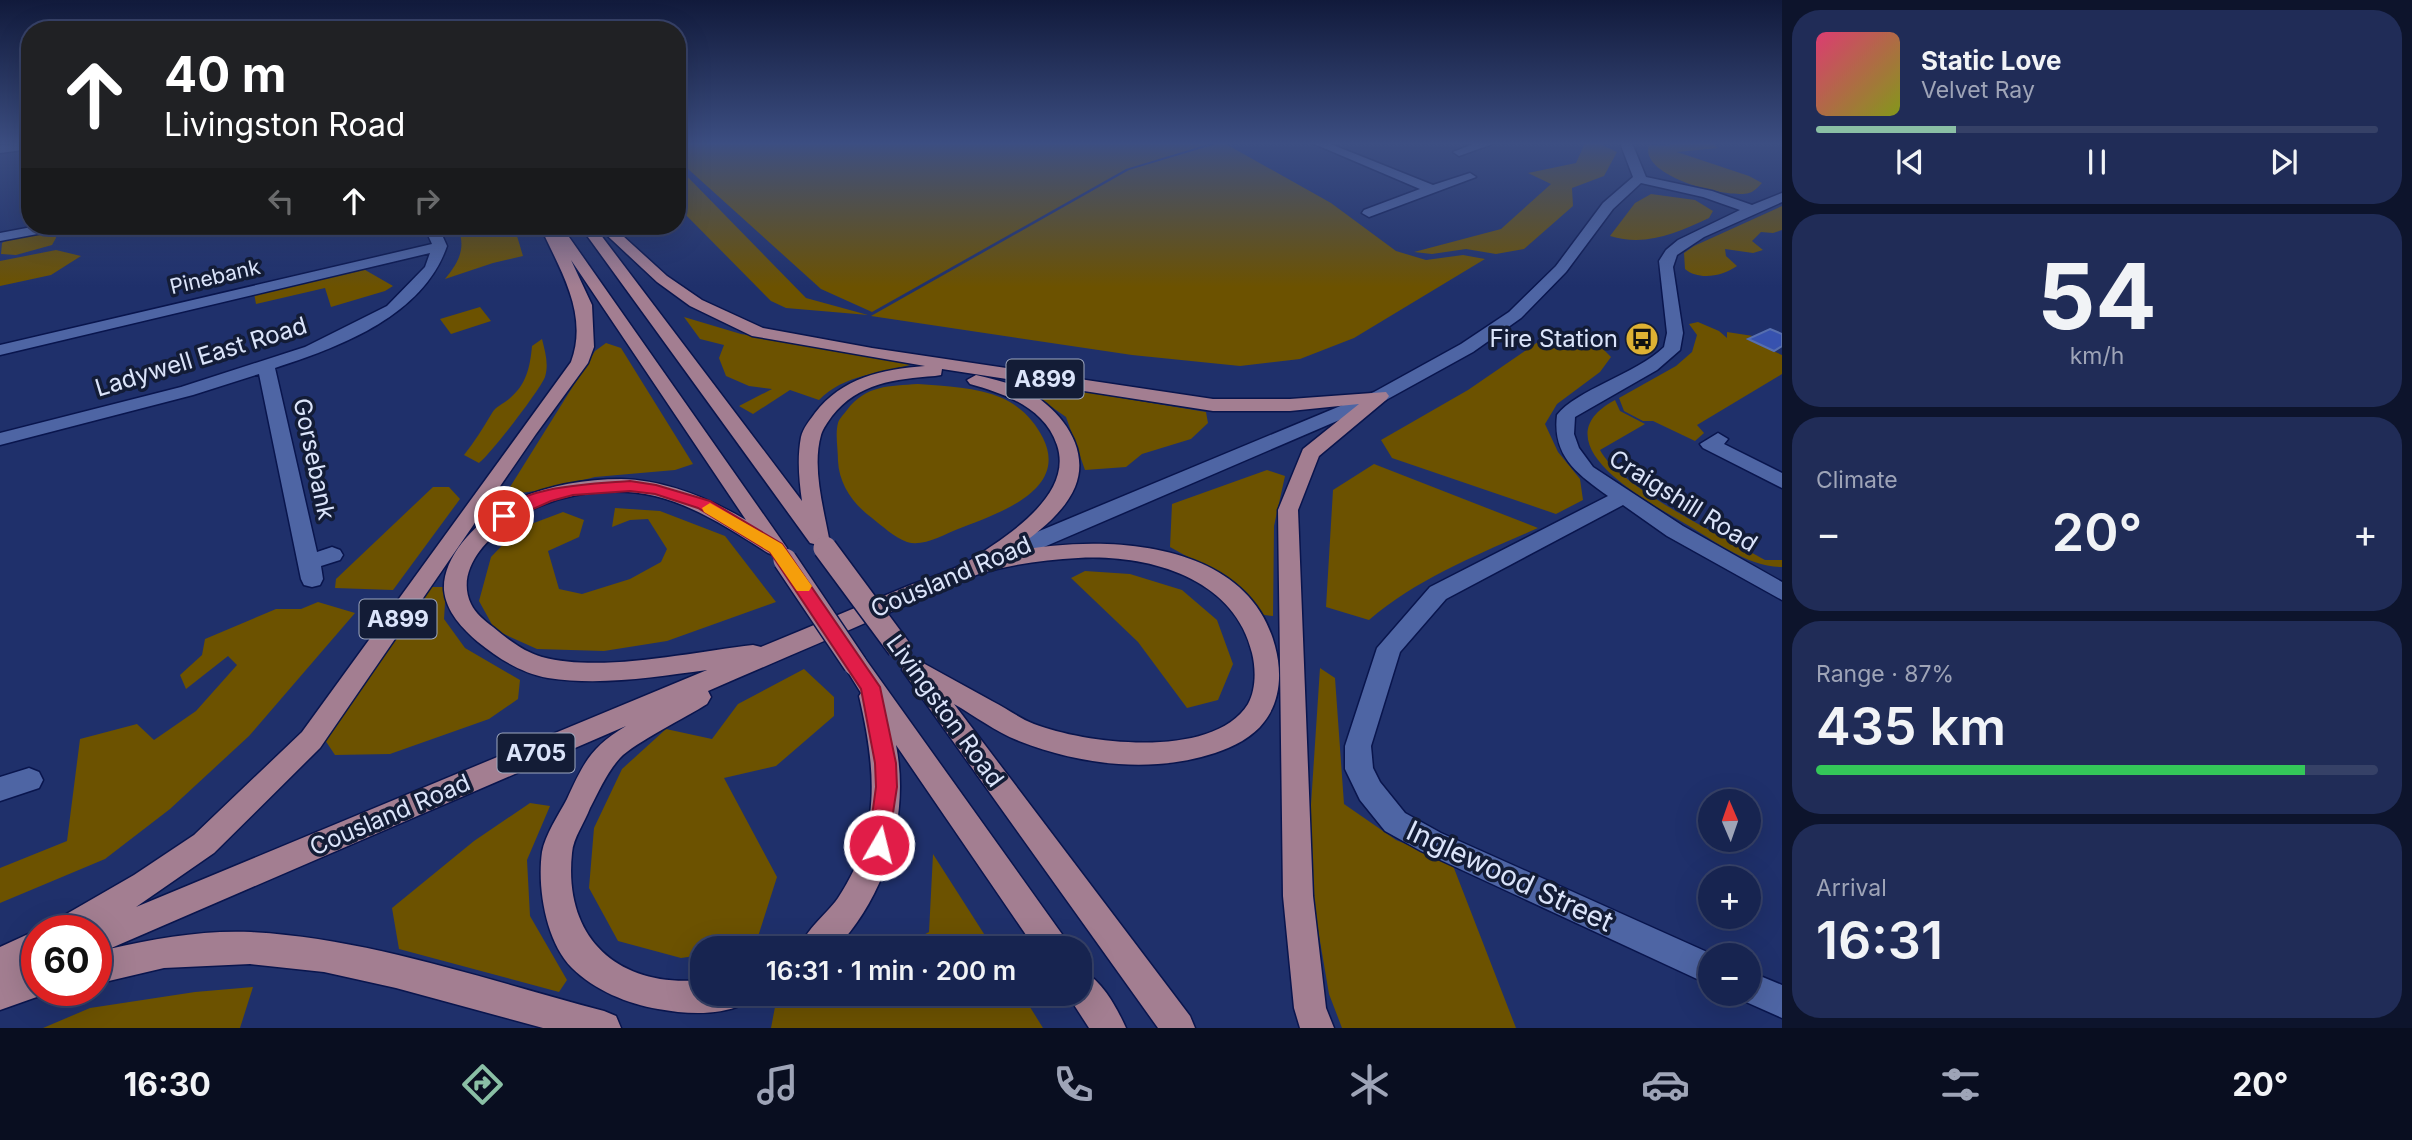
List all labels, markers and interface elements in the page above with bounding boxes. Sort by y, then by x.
text: 40 m [164,45,287,104]
text: Static Love [1921,45,2062,76]
icon: ahead [49,49,140,140]
text: Velvet Ray [1921,76,2035,104]
text: Livingston Road [164,105,405,144]
icon: previous [1891,143,1929,181]
icon: pause [2078,143,2116,181]
icon: next [2265,143,2303,181]
icon: left [262,182,300,220]
icon: ahead [335,182,373,220]
icon: right [408,182,446,220]
text: 54 [2037,241,2157,351]
street label: Pinebank [167,254,263,299]
street label: Ladywell East Road [91,310,310,403]
bus stop icon: Fire Station [1623,320,1661,358]
place label: Fire Station [1490,324,1618,353]
text: km/h [2070,342,2124,370]
road number: A899 [1006,360,1084,398]
street label: Gorsebank [287,395,342,522]
street label: Craigshill Road [1604,443,1763,558]
text: Climate [1816,466,1898,494]
pin [474,486,534,546]
icon: arrive [485,497,523,535]
text: 20° [2052,501,2142,564]
text: − [1816,510,1841,556]
text: + [2353,510,2378,556]
street label: Cousland Road [866,530,1035,623]
road number: A899 [360,600,436,638]
street label: Livingston Road [880,629,1010,792]
text: Range · 87% [1816,660,1954,688]
text: 435 km [1816,695,2006,758]
road number: A705 [498,734,574,772]
street label: Cousland Road [305,768,474,861]
north arrow [1698,789,1760,852]
map controls [1698,789,1761,1006]
position arrow [842,808,916,882]
street label: Inglewood Street [1401,813,1619,939]
button: + [1698,866,1761,929]
text: Arrival [1816,874,1887,902]
text: 16:31 [1816,909,1943,972]
speed limit sign: 60 [21,915,112,1006]
button: − [1698,943,1761,1006]
text: 16:31 · 1 min · 200 m [766,955,1016,986]
icon: directions [458,1060,507,1109]
icon: music [753,1060,802,1109]
icon: phone [1049,1060,1098,1109]
icon: climate [1345,1060,1394,1109]
icon: car [1641,1060,1690,1109]
icon: filters [1936,1060,1985,1109]
text: 16:30 [123,1065,211,1104]
text: 20° [2232,1065,2289,1104]

